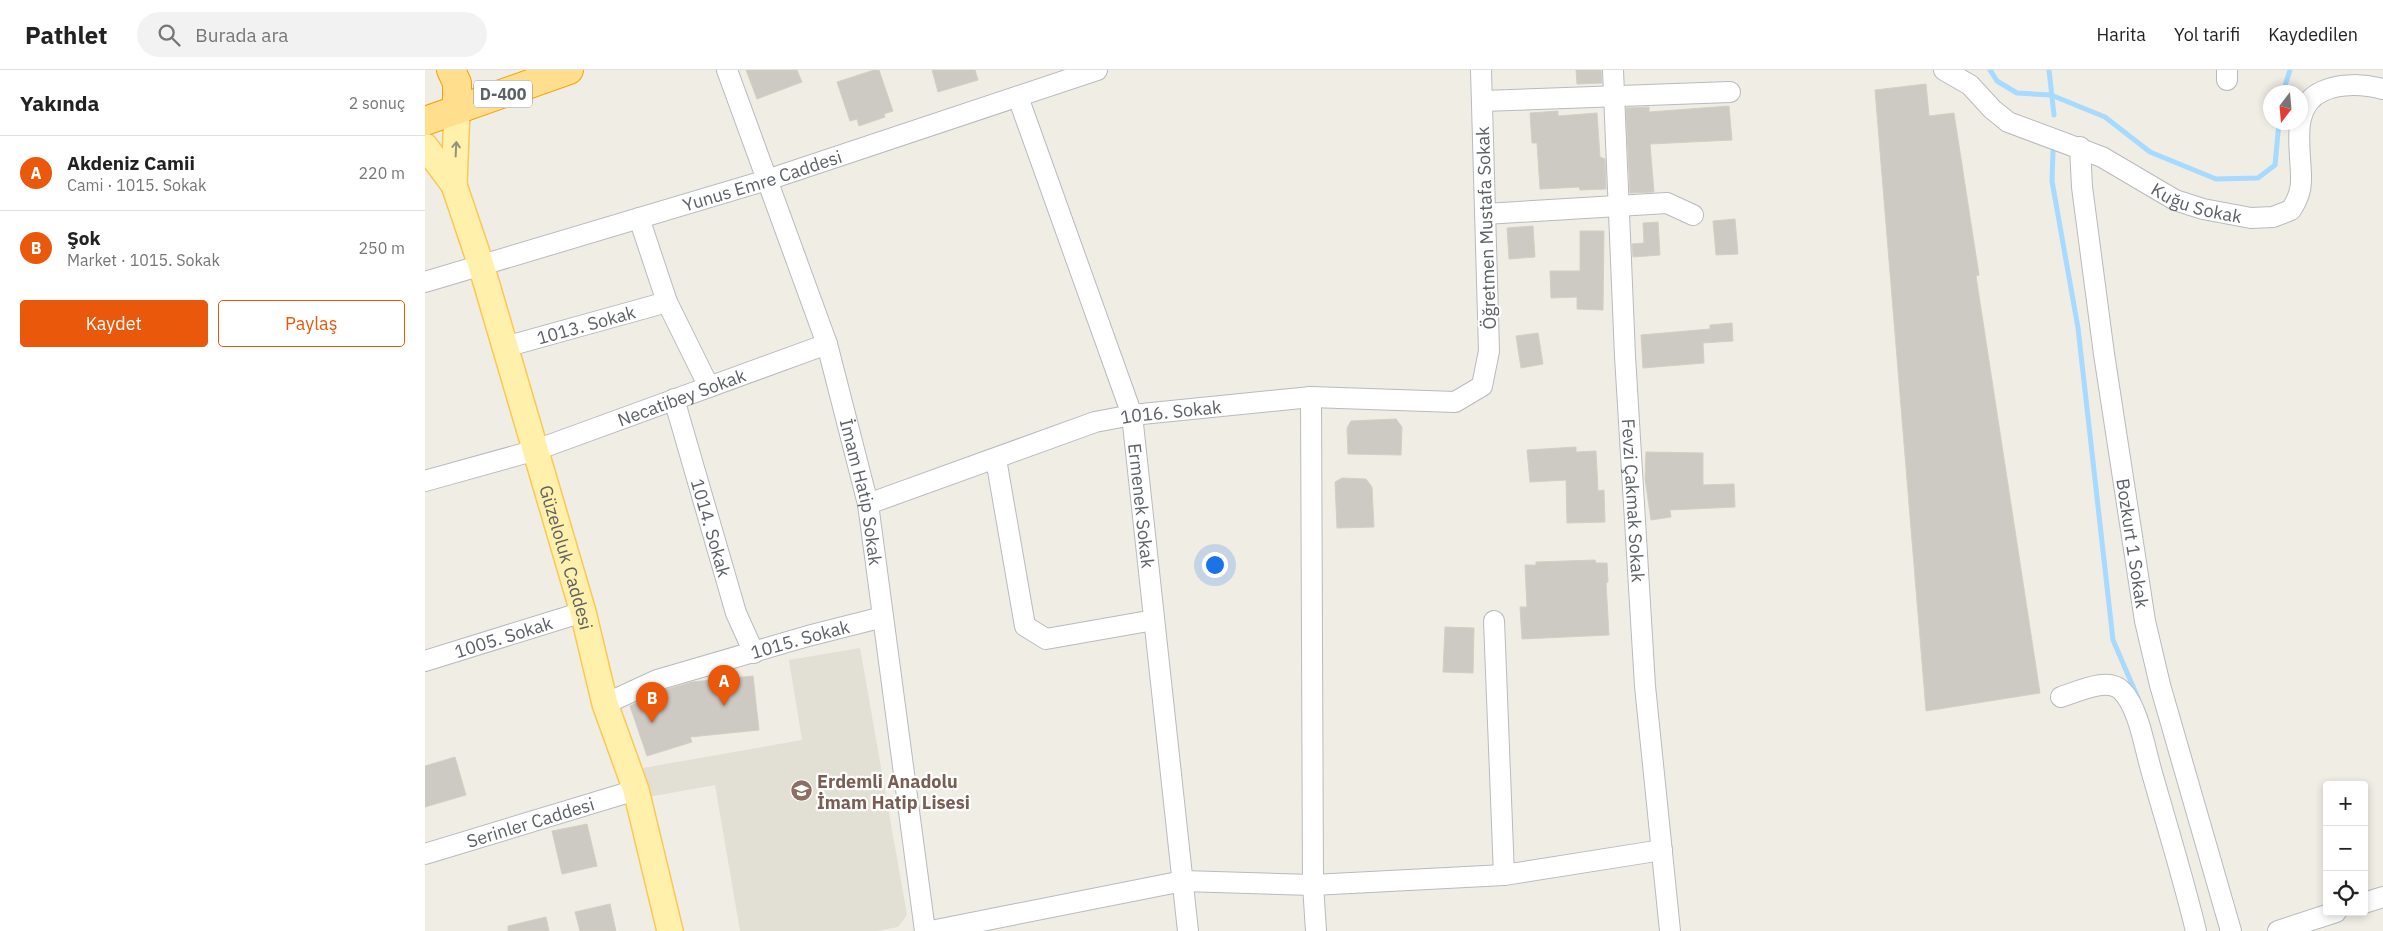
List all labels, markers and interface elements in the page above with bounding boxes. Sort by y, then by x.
search box [137,12,487,57]
text: Pathlet [25,19,107,51]
icon: search [155,21,183,49]
text: Burada ara [195,23,288,47]
text: Harita [2097,23,2146,46]
text: Yol tarifi [2174,23,2240,46]
text: Kaydedilen [2268,23,2358,46]
road number: D-400 [474,80,532,108]
north arrow [2263,85,2308,130]
text: Yakında [20,89,100,117]
text: 2 sonuç [349,93,405,113]
street label: Öğretmen Mustafa Sokak [1471,126,1501,330]
one-way arrow [451,142,461,158]
street label: Yunus Emre Caddesi [680,144,845,216]
text: Akdeniz Camii [67,151,195,175]
text: A [31,163,41,183]
text: 220 m [358,163,405,183]
text: Cami · 1015. Sokak [67,175,206,195]
street label: Kuğu Sokak [2147,177,2245,228]
text: Şok [67,226,101,250]
text: B [31,238,41,258]
text: 250 m [358,238,405,258]
text: Market · 1015. Sokak [67,250,220,270]
button: Kaydet [20,300,208,347]
button: Paylaş [218,300,405,347]
street label: 1013. Sokak [534,300,638,349]
street label: Necatibey Sokak [614,363,749,431]
street label: 1016. Sokak [1118,395,1223,428]
street label: İmam Hatip Sokak [835,416,888,567]
street label: Fevzi Çakmak Sokak [1617,418,1650,583]
street label: Ermenek Sokak [1124,442,1160,570]
street label: 1014. Sokak [686,476,737,580]
street label: Bozkurt 1 Sokak [2112,477,2154,610]
street label: Güzeloluk Caddesi [535,482,598,632]
your location [1202,552,1228,578]
street label: 1005. Sokak [451,611,556,663]
street label: 1015. Sokak [748,614,852,664]
pin: A [708,665,740,706]
pin: B [636,682,668,723]
place label: Erdemli Anadolu İmam Hatip Lisesi [817,770,970,814]
school or university icon: Erdemli Anadolu İmam Hatip Lisesi [789,779,813,803]
map controls [2323,781,2368,916]
button: + [2323,781,2368,826]
street label: Serinler Caddesi [464,792,597,852]
button: − [2323,826,2368,871]
button: locate [2323,871,2368,916]

